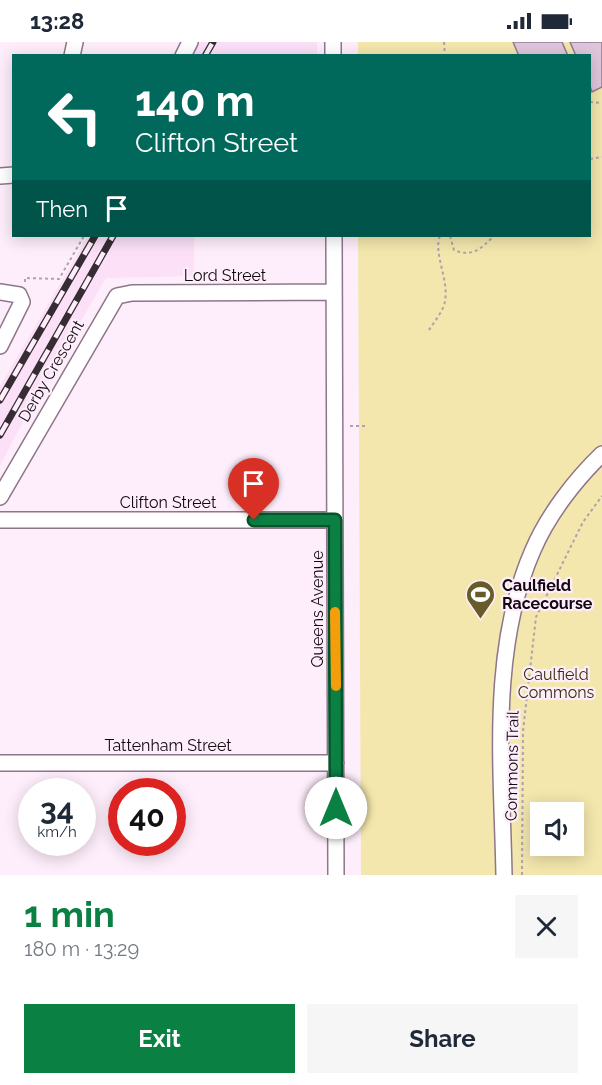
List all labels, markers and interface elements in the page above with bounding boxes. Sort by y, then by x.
text: 13:28 [30,8,84,34]
text: 140 m [135,77,255,126]
icon: left [36,78,114,156]
text: Clifton Street [135,127,298,158]
icon: arrive [100,192,133,225]
text: Then [36,196,88,222]
street label: Lord Street [184,266,267,285]
street label: Derby Crescent [14,316,88,425]
pin [228,458,279,520]
icon: arrive [237,467,270,500]
street label: Clifton Street [120,493,217,512]
street label: Queens Avenue [308,550,327,668]
place label: Caulfield Racecourse [502,576,593,613]
sports icon: Caulfield Racecourse [465,578,497,620]
park label: Caulfield Commons [518,665,595,702]
street label: Commons Trail [502,710,522,821]
street label: Tattenham Street [104,736,232,755]
position arrow [304,776,368,840]
speed limit sign: 40 [108,778,186,856]
text: 34 [40,792,74,827]
map controls [530,802,584,856]
button: sound [530,802,584,856]
text: km/h [37,823,77,841]
text: 1 min [24,893,115,935]
button: close [515,895,578,958]
text: 180 m · 13:29 [24,937,139,961]
button: Exit [24,1004,295,1073]
button: Share [307,1004,578,1073]

